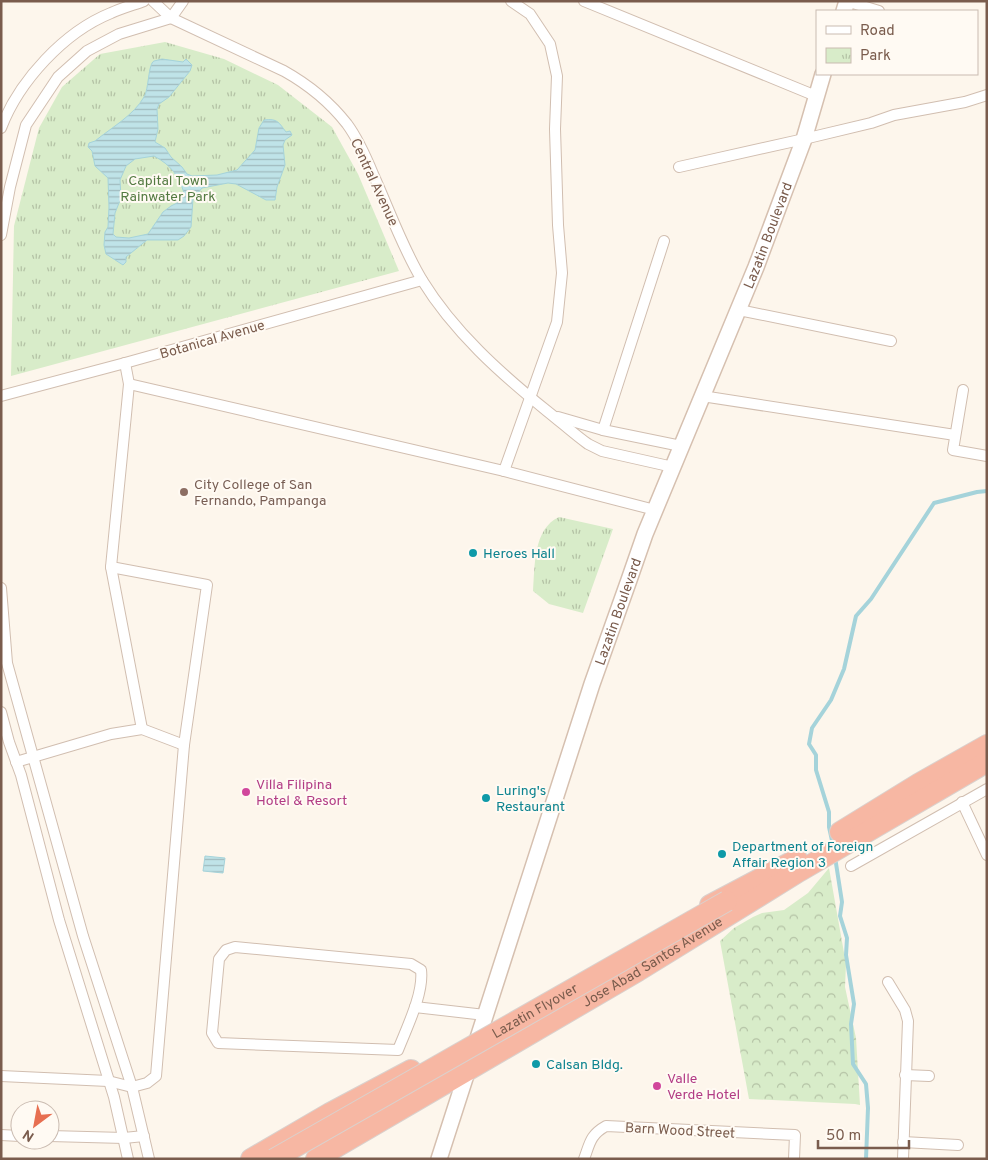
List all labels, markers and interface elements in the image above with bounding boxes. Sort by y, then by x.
legend [816,10,978,75]
text: Road [860,22,895,41]
text: Park [860,47,891,66]
street label: Central Avenue [346,136,401,229]
park label: Capital Town Rainwater Park [120,173,216,206]
street label: Lazatin Boulevard [741,180,797,292]
street label: Botanical Avenue [158,317,267,364]
place label: City College of San Fernando, Pampanga [194,477,326,510]
marker: City College of San Fernando, Pampanga [178,486,190,498]
place label: Heroes Hall [483,546,555,563]
marker: Heroes Hall [467,547,479,559]
street label: Lazatin Boulevard [592,556,646,668]
place label: Villa Filipina Hotel & Resort [256,777,347,810]
place label: Luring's Restaurant [496,783,565,816]
marker: Villa Filipina Hotel & Resort [240,786,252,798]
marker: Luring's Restaurant [480,792,492,804]
place label: Department of Foreign Affair Region 3 [732,839,873,872]
marker: Department of Foreign Affair Region 3 [716,848,728,860]
street label: Jose Abad Santos Avenue [580,914,726,1012]
street label: Lazatin Flyover [489,980,582,1043]
place label: Calsan Bldg. [546,1057,623,1074]
marker: Calsan Bldg. [530,1058,542,1070]
place label: Valle Verde Hotel [667,1071,740,1104]
marker: Valle Verde Hotel [651,1080,663,1092]
north arrow [10,1100,60,1150]
scale bar [818,1118,909,1150]
street label: Barn Wood Street [624,1120,735,1143]
text: N [20,1125,38,1145]
text: 50 m [826,1127,861,1146]

